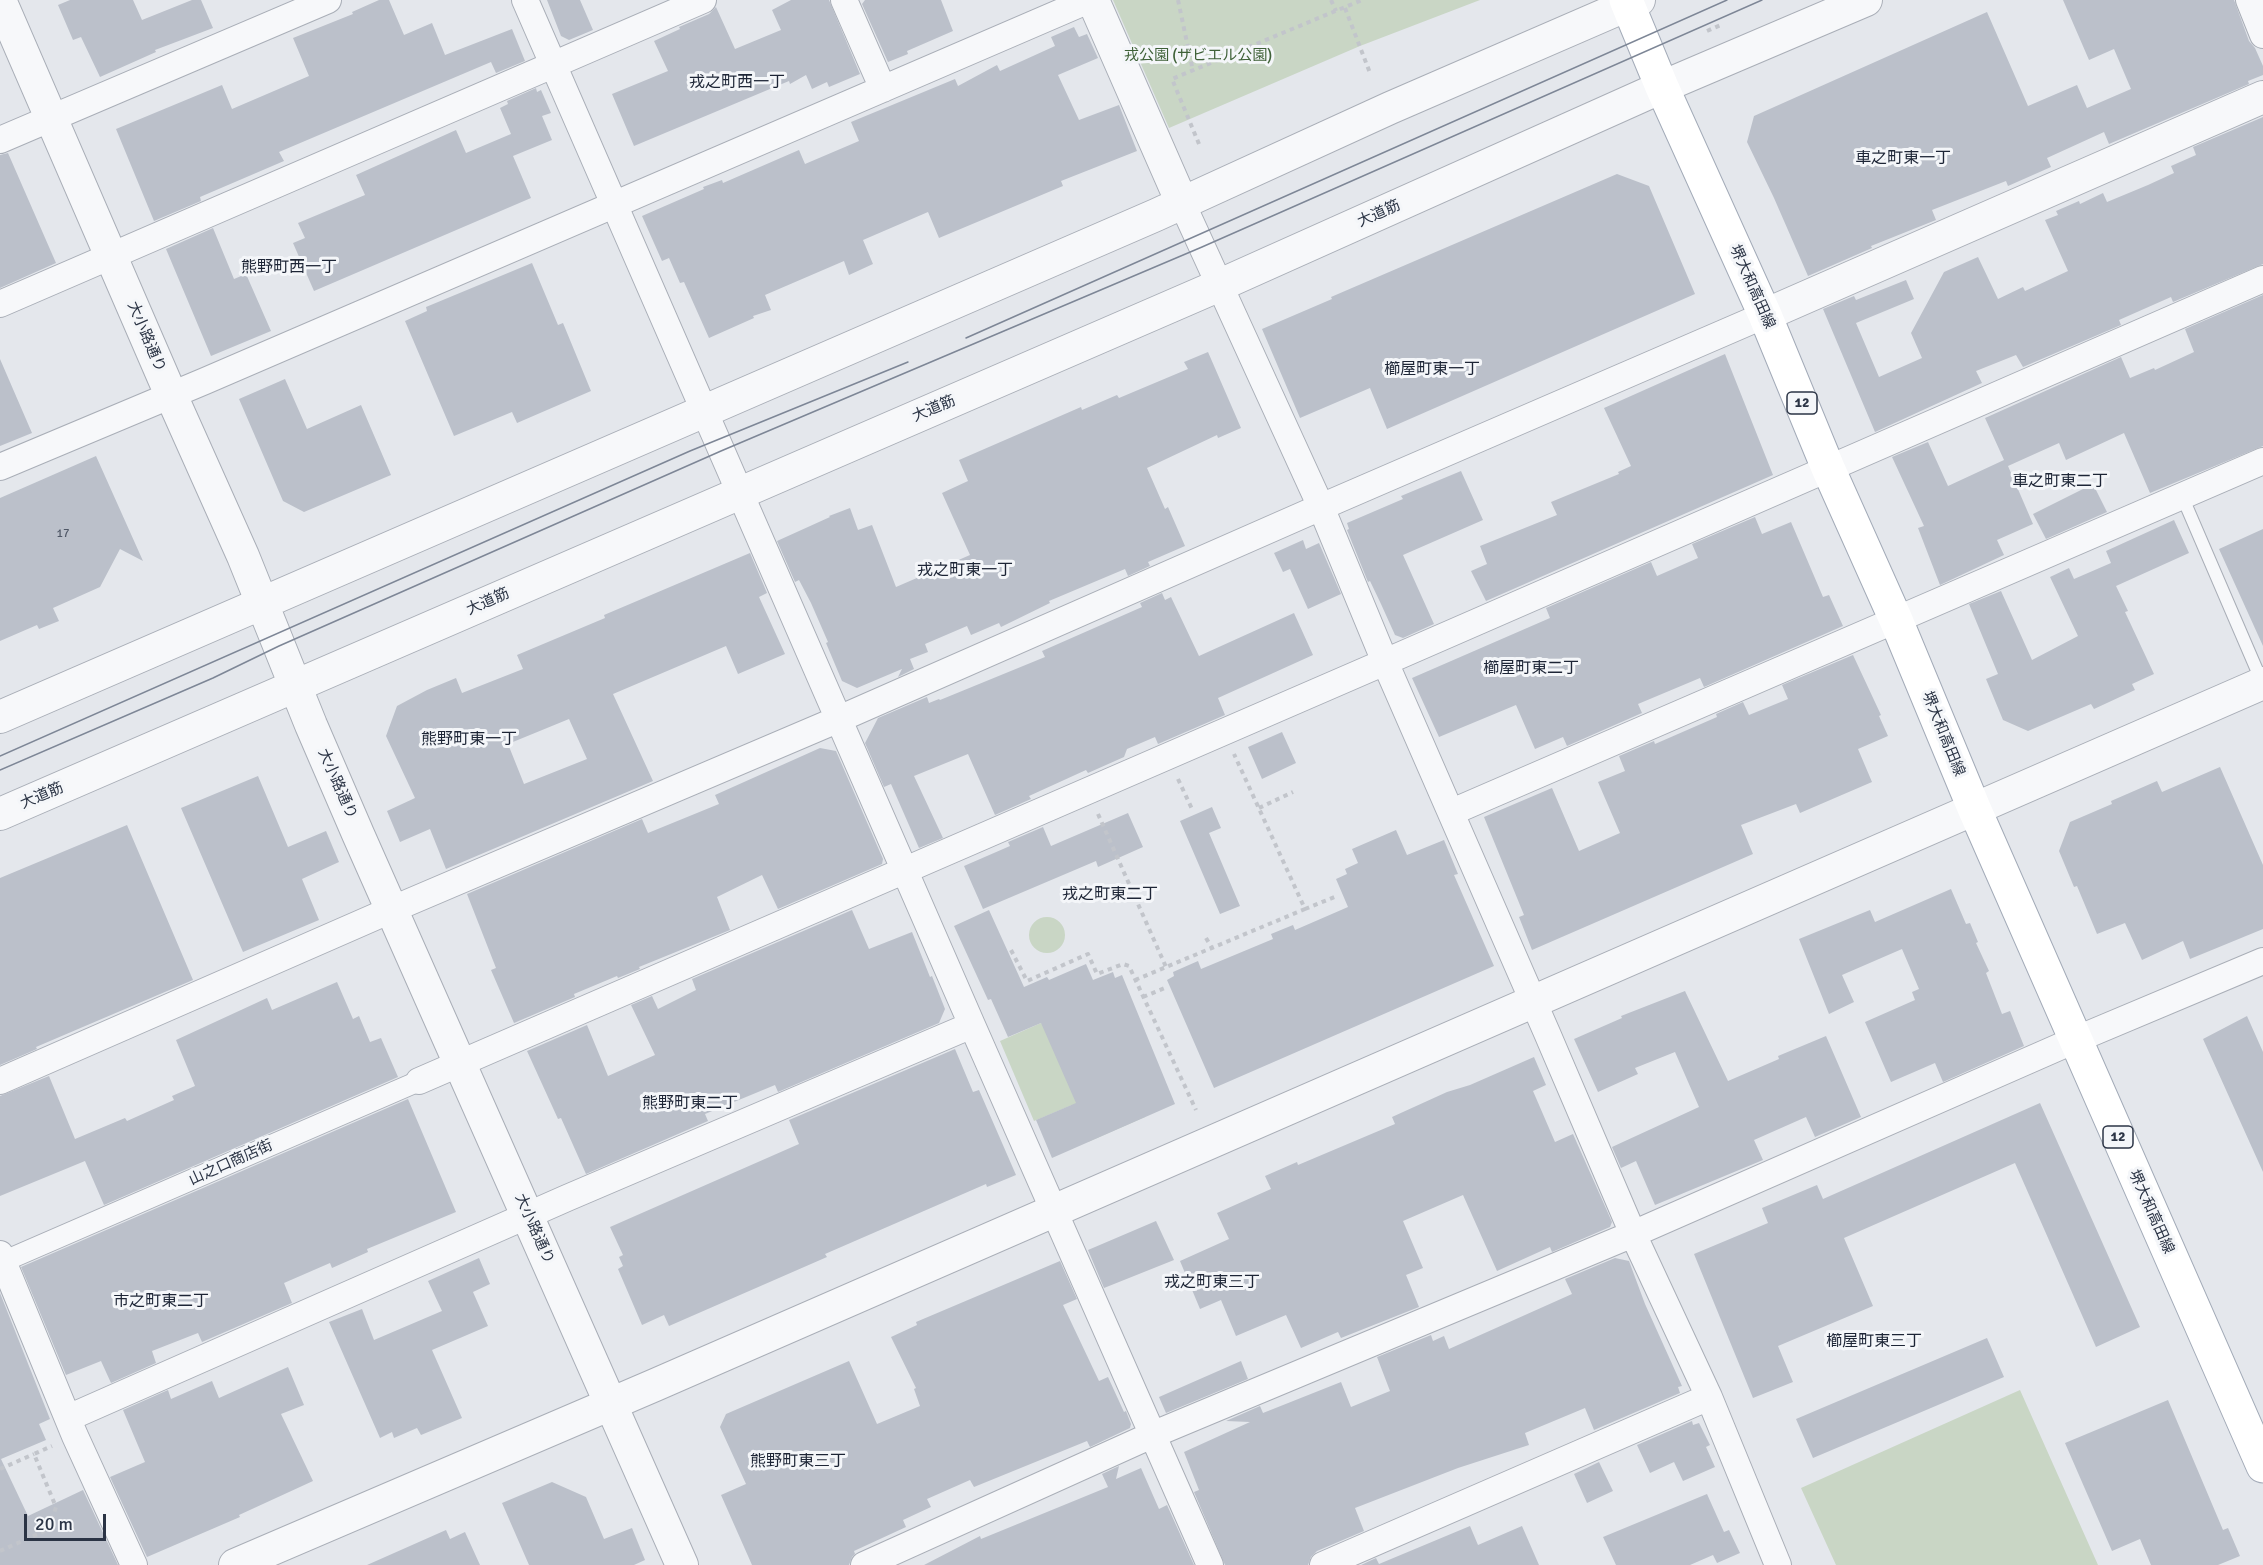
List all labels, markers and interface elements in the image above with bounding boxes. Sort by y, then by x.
park label: 戎公園 (ザビエル公園) [1124,47,1272,65]
district label: 戎之町西一丁 [689,73,785,93]
district label: 車之町東一丁 [1855,149,1951,169]
street label: 大道筋 [1355,197,1403,231]
street label: 堺大和高田線 [1725,242,1779,332]
district label: 熊野町西一丁 [241,258,337,278]
street label: 大小路通り [123,299,169,375]
district label: 櫛屋町東一丁 [1384,360,1480,380]
street label: 大道筋 [910,392,958,426]
road number: 12 [1787,392,1817,414]
district label: 車之町東二丁 [2012,472,2108,492]
house number: 17 [57,527,69,541]
district label: 戎之町東一丁 [917,561,1013,581]
street label: 大道筋 [464,585,512,619]
district label: 櫛屋町東二丁 [1483,659,1579,679]
street label: 堺大和高田線 [1918,689,1968,779]
district label: 熊野町東一丁 [421,730,517,750]
street label: 大小路通り [314,746,360,822]
street label: 大道筋 [18,779,66,813]
district label: 戎之町東二丁 [1062,885,1158,905]
district label: 熊野町東二丁 [642,1094,738,1114]
road number: 12 [2103,1126,2133,1148]
street label: 山之口商店街 [186,1136,276,1190]
street label: 堺大和高田線 [2124,1167,2178,1257]
street label: 大小路通り [511,1191,557,1267]
district label: 戎之町東三丁 [1164,1273,1260,1293]
district label: 市之町東二丁 [113,1292,209,1312]
district label: 櫛屋町東三丁 [1826,1332,1922,1352]
district label: 熊野町東三丁 [750,1452,846,1472]
scale bar [27,1502,110,1540]
text: 20 m [35,1513,73,1535]

